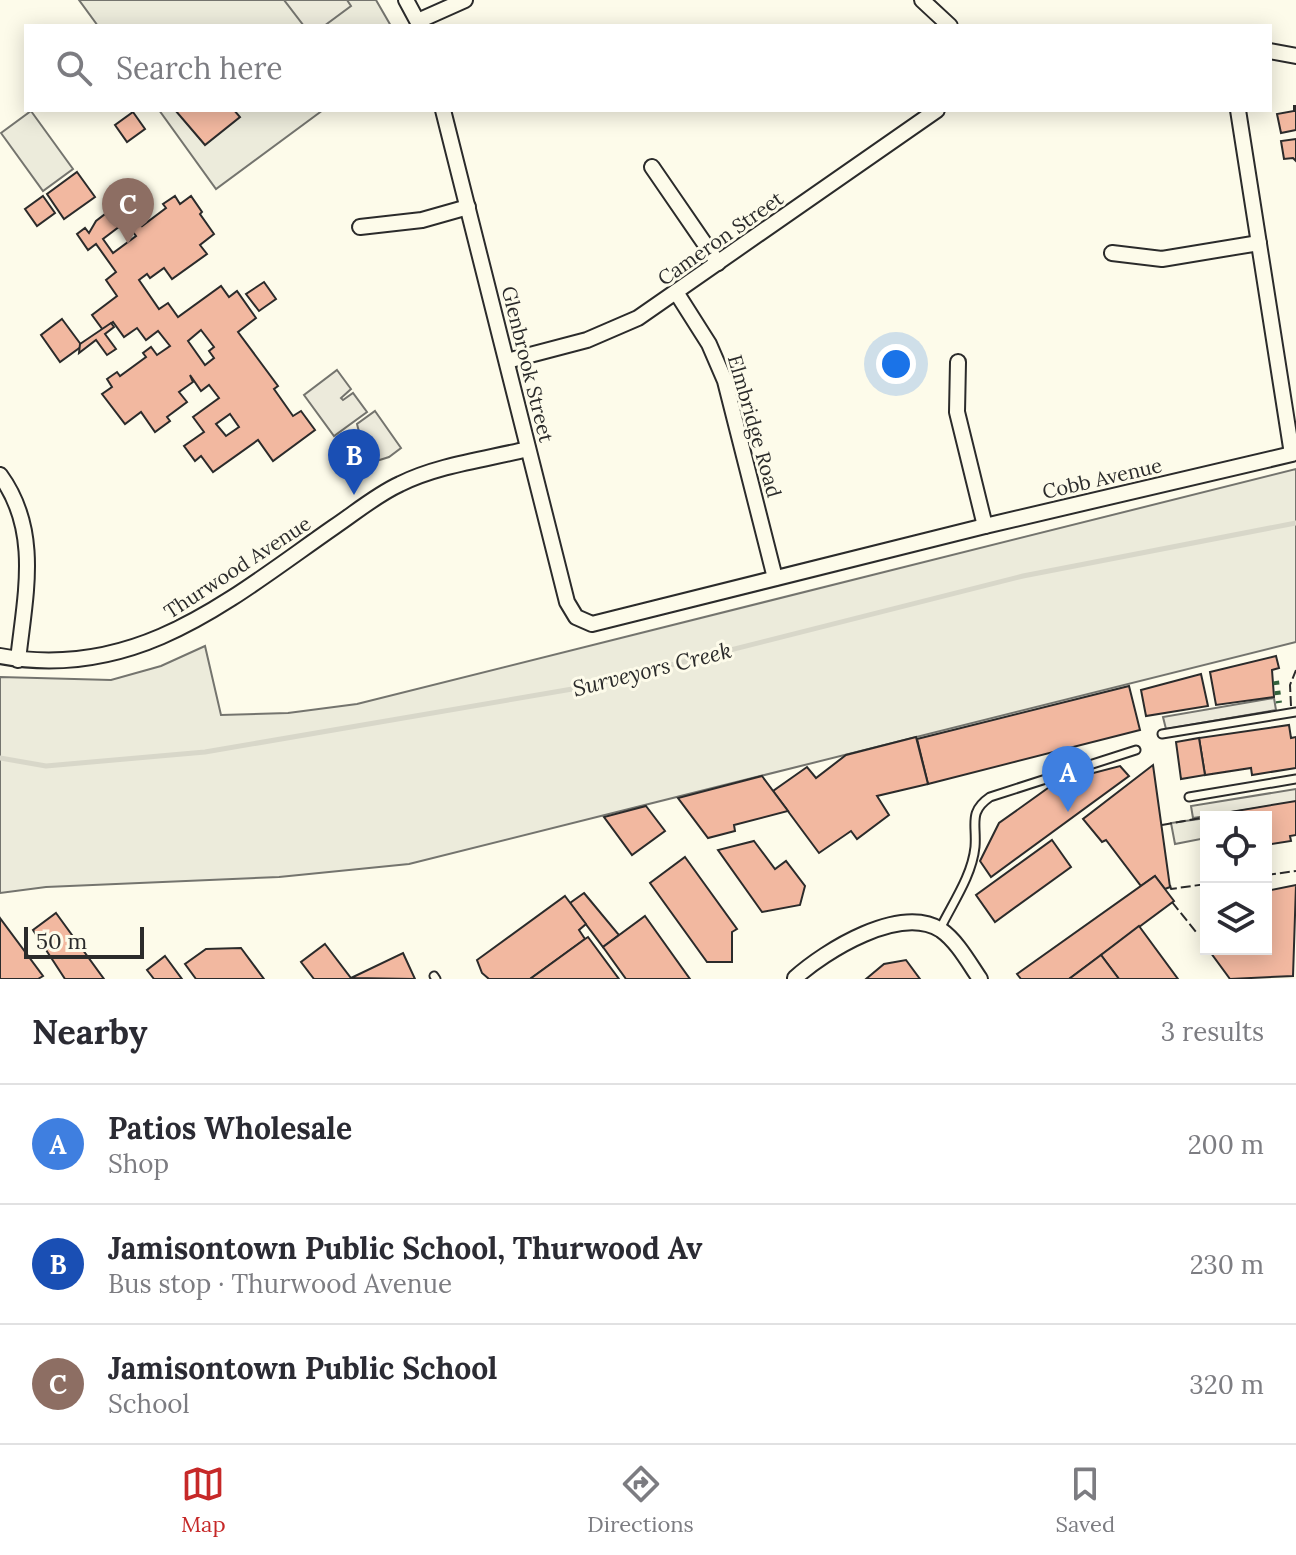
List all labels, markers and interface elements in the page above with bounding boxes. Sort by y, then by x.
search box [24,24,1272,112]
icon: search [52,46,96,90]
text: Search here [116,49,283,87]
pin: C [102,178,154,244]
street label: Cameron Street [652,185,788,290]
street label: Glenbrook Street [497,283,560,445]
your location [876,344,916,384]
street label: Elmbridge Road [723,352,787,500]
pin: B [328,429,380,495]
street label: Cobb Avenue [1040,452,1164,504]
street label: Thurwood Avenue [159,510,315,624]
water label: Surveyors Creek [570,636,734,702]
pin: A [1042,746,1094,812]
map controls [1200,811,1272,955]
button: locate [1200,811,1272,883]
button: layers [1200,883,1272,955]
scale bar [24,923,144,959]
text: 50 m [36,927,87,955]
text: Nearby [32,1010,148,1053]
text: 3 results [1161,1015,1264,1048]
text: Patios Wholesale [108,1109,352,1147]
text: A [49,1128,67,1161]
text: 200 m [1188,1128,1264,1161]
text: Shop [108,1147,169,1180]
text: Jamisontown Public School, Thurwood Av [108,1229,702,1267]
text: B [49,1248,67,1281]
text: 230 m [1190,1248,1264,1281]
text: Bus stop · Thurwood Avenue [108,1267,452,1300]
text: Jamisontown Public School [108,1349,497,1387]
text: C [49,1368,67,1401]
text: 320 m [1189,1368,1264,1401]
text: School [108,1387,190,1420]
tab: Map [181,1462,226,1538]
tab: Directions [587,1462,694,1538]
tab: Saved [1056,1462,1115,1538]

